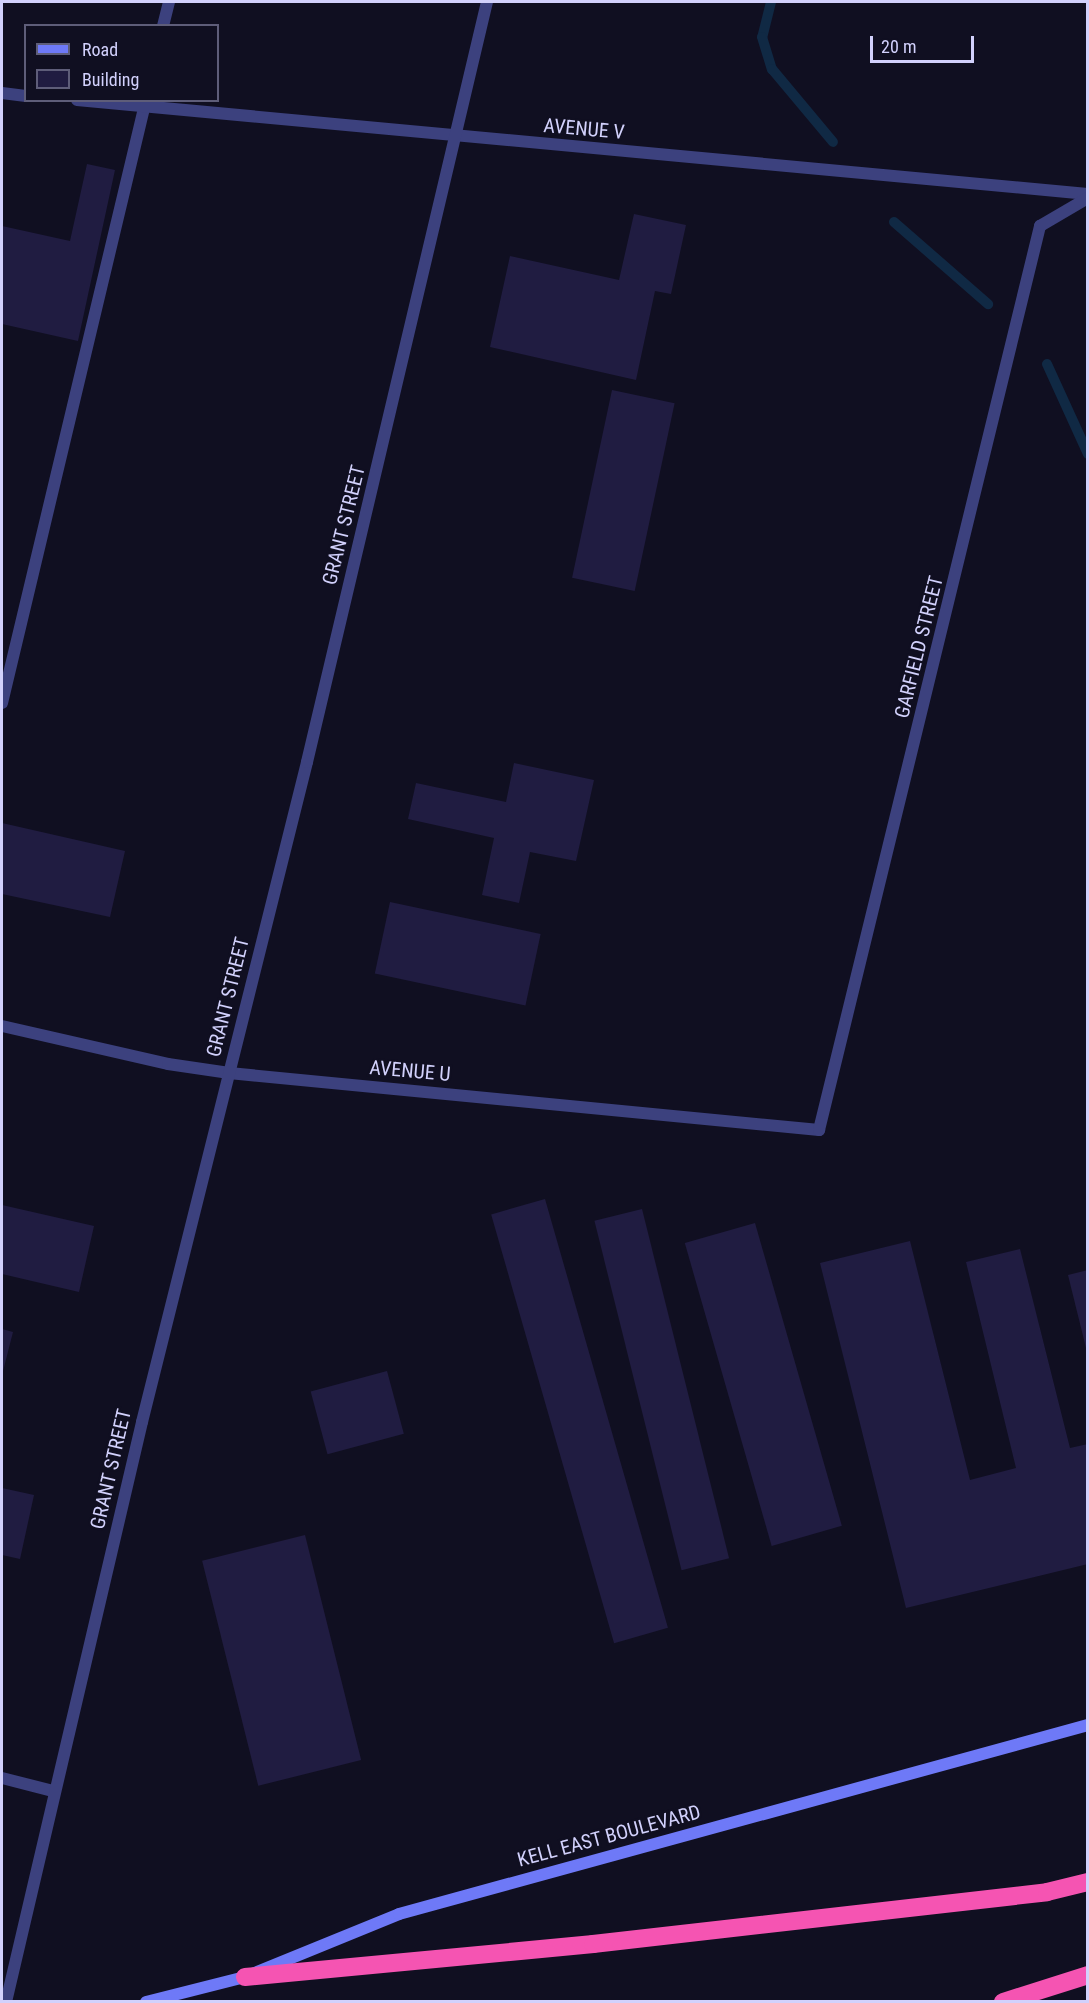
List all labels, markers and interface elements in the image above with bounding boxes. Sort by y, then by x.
legend [24,24,219,102]
scale bar [873,24,976,62]
text: 20 m [881,36,916,57]
text: Road [82,39,118,60]
text: Building [82,69,139,90]
street label: AVENUE V [543,114,625,144]
street label: GRANT STREET [317,462,371,588]
street label: GARFIELD STREET [890,573,948,721]
street label: GRANT STREET [201,934,255,1060]
street label: AVENUE U [368,1056,452,1086]
street label: GRANT STREET [85,1406,137,1532]
street label: KELL EAST BOULEVARD [515,1800,703,1872]

